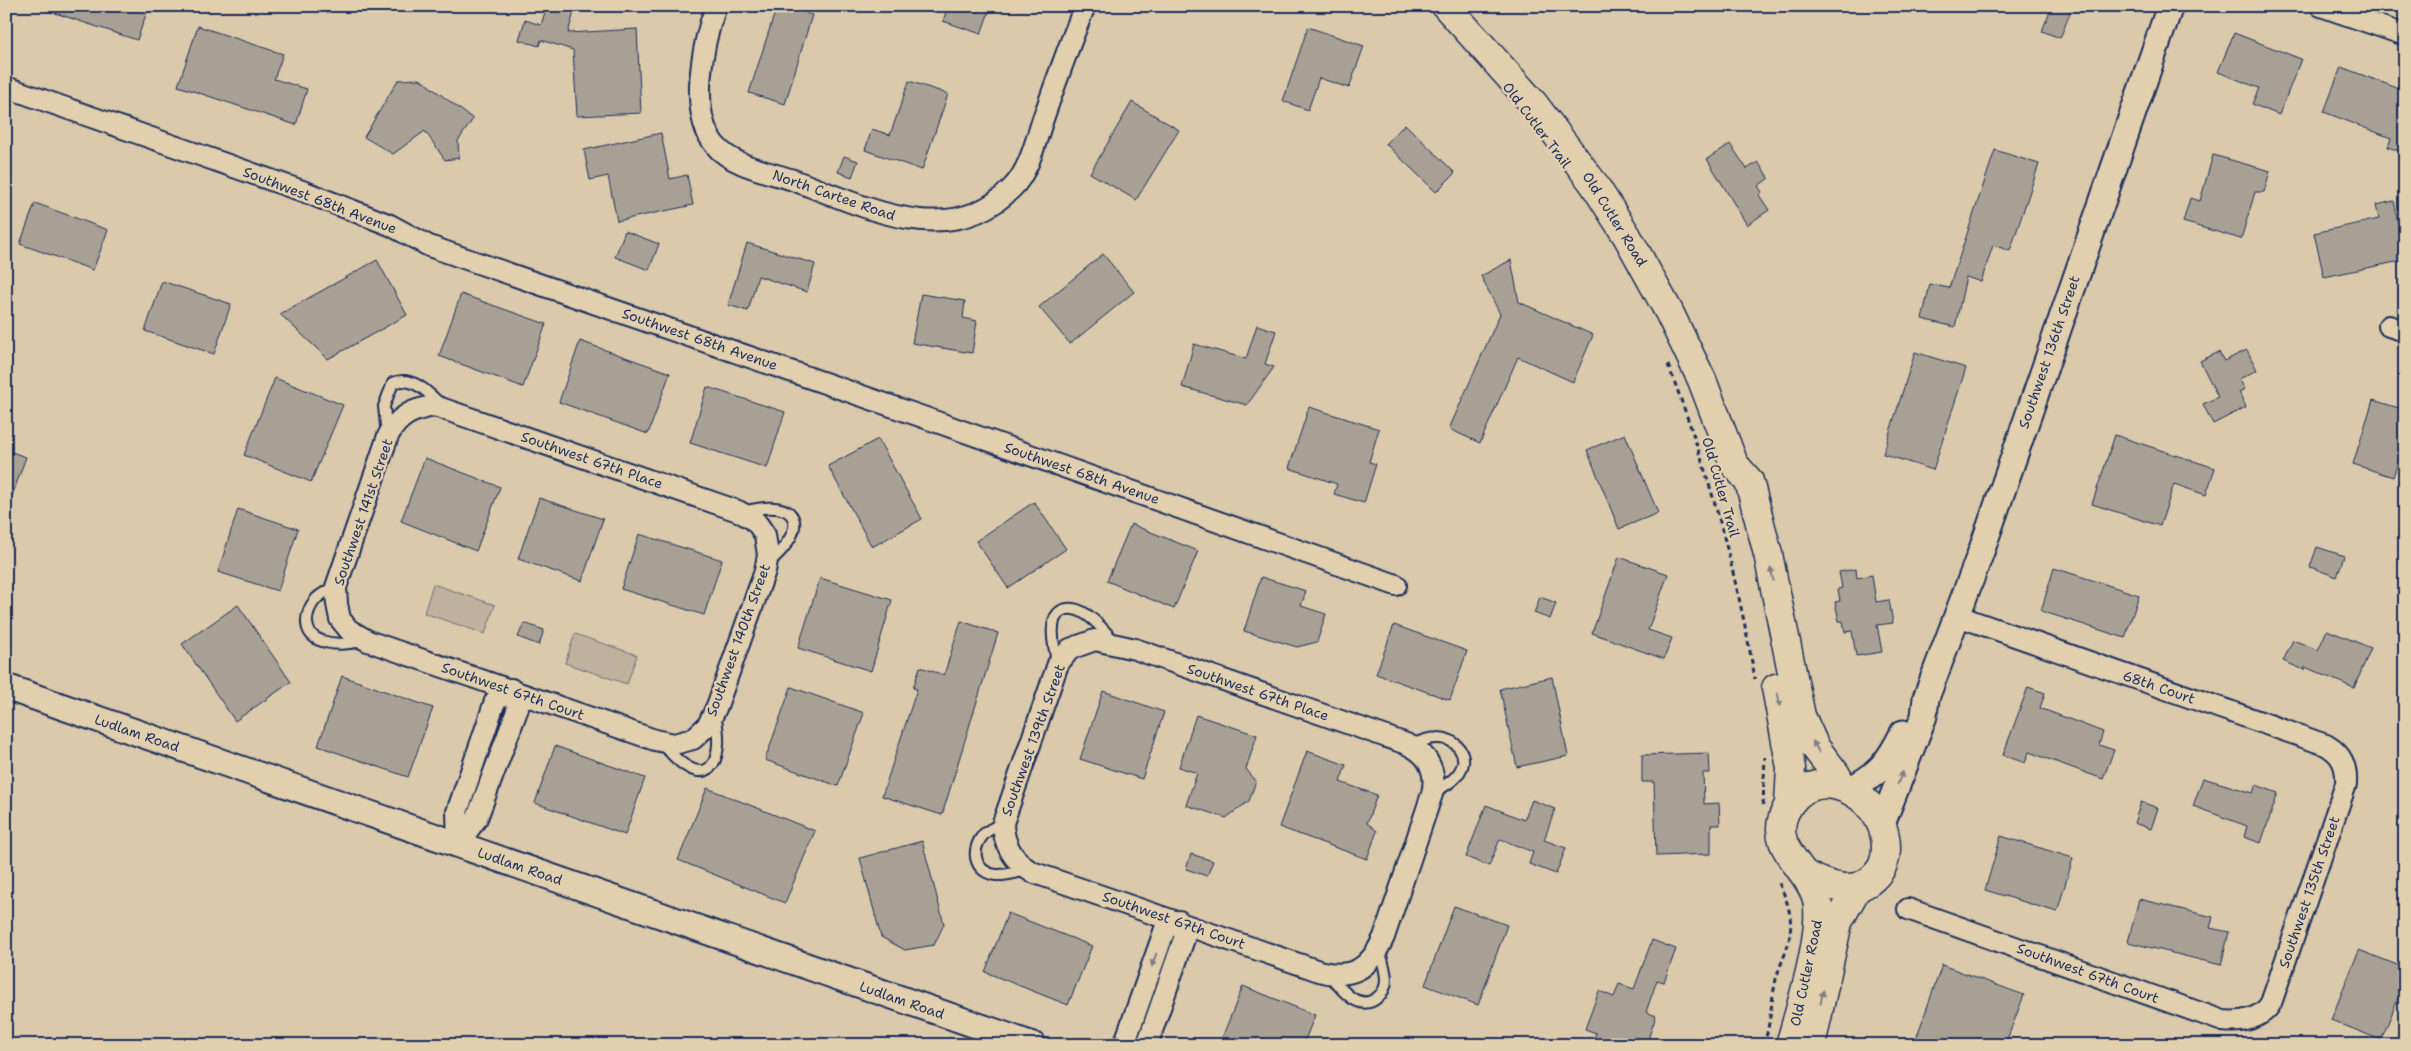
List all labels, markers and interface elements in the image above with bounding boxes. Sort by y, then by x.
street label: Old Cutler Trail [1499,78,1576,172]
street label: Southwest 68th Avenue [241,162,399,238]
street label: North Cartee Road [770,166,898,225]
street label: Old Cutler Road [1579,168,1651,270]
street label: Southwest 136th Street [2014,273,2084,431]
street label: Southwest 68th Avenue [620,304,780,374]
street label: Southwest 67th Place [519,427,665,493]
street label: Old Cutler Trail [1698,435,1744,540]
street label: Southwest 141st Street [329,436,397,588]
street label: Southwest 68th Avenue [1002,438,1162,508]
street label: Southwest 140th Street [702,561,774,719]
one-way arrow [1768,566,1776,581]
street label: Southwest 67th Court [439,658,587,724]
street label: Southwest 67th Place [1185,659,1331,725]
street label: Southwest 139th Street [997,662,1069,818]
street label: 68th Court [2120,666,2198,708]
one-way arrow [1775,692,1783,708]
street label: Ludlam Road [92,710,182,756]
one-way arrow [1811,741,1820,754]
one-way arrow [1897,771,1904,786]
street label: Southwest 135th Street [2275,814,2343,970]
street label: Ludlam Road [475,843,565,889]
street label: Southwest 67th Court [1100,887,1248,953]
street label: Old Cutler Road [1786,918,1826,1028]
street label: Southwest 67th Court [2014,939,2162,1007]
one-way arrow [1150,953,1158,968]
street label: Ludlam Road [857,977,947,1023]
one-way arrow [1818,990,1826,1005]

